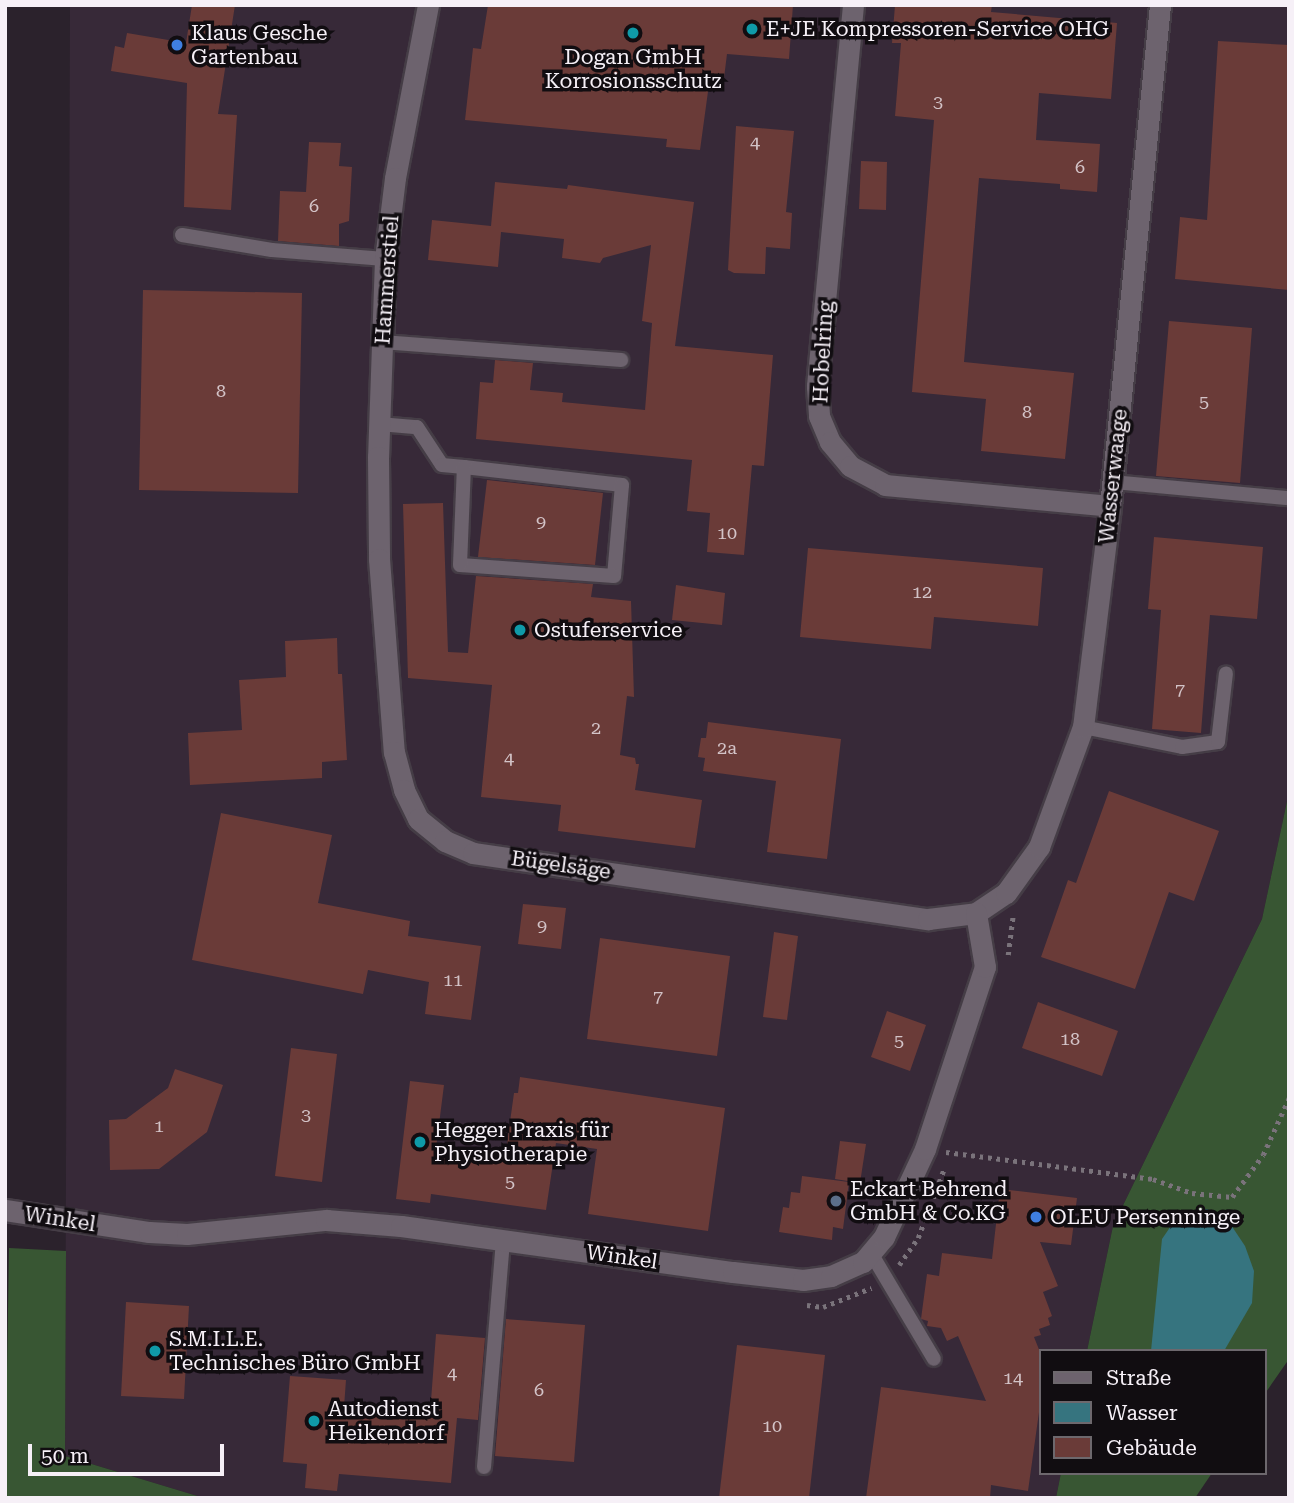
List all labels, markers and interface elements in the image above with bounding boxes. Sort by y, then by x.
place label: E+JE Kompressoren-Service OHG [766,16,1109,42]
place label: Klaus Gesche Gartenbau [191,20,327,70]
marker: E+JE Kompressoren-Service OHG [744,21,760,37]
marker: Dogan GmbH Korrosionsschutz [625,25,641,41]
marker: Klaus Gesche Gartenbau [169,37,185,53]
place label: Dogan GmbH Korrosionsschutz [545,44,721,94]
house number: 3 [933,91,943,113]
house number: 4 [750,131,760,153]
house number: 6 [1075,156,1085,178]
house number: 6 [309,195,319,217]
street label: Hammerstiel [370,215,404,345]
street label: Hobelring [808,300,838,404]
house number: 8 [216,380,226,402]
house number: 5 [1199,391,1209,413]
house number: 8 [1022,401,1032,423]
street label: Wasserwaage [1093,408,1133,544]
house number: 9 [536,511,546,533]
house number: 10 [717,522,737,544]
house number: 12 [912,581,932,603]
place label: Ostuferservice [534,617,682,643]
marker: Ostuferservice [512,622,528,638]
house number: 7 [1175,679,1185,701]
house number: 2 [591,717,601,739]
house number: 2a [717,737,737,759]
house number: 4 [504,747,514,769]
street label: Bügelsäge [510,846,612,884]
house number: 9 [537,915,547,937]
house number: 11 [443,969,463,991]
house number: 7 [653,986,663,1008]
house number: 18 [1060,1028,1080,1050]
house number: 5 [894,1030,904,1052]
house number: 3 [301,1104,311,1126]
house number: 1 [154,1115,164,1137]
place label: Hegger Praxis für Physiotherapie [434,1117,610,1167]
marker: Hegger Praxis für Physiotherapie [412,1134,428,1150]
house number: 5 [505,1171,515,1193]
place label: Eckart Behrend GmbH & Co.KG [850,1176,1007,1226]
marker: Eckart Behrend GmbH & Co.KG [828,1193,844,1209]
street label: Winkel [23,1201,97,1237]
place label: OLEU Persenninge [1050,1204,1240,1230]
marker: OLEU Persenninge [1028,1209,1044,1225]
street label: Winkel [585,1240,659,1274]
place label: S.M.I.L.E. Technisches Büro GmbH [169,1326,421,1376]
marker: S.M.I.L.E. Technisches Büro GmbH [147,1343,163,1359]
legend [1038,1349,1266,1475]
house number: 4 [447,1362,457,1384]
text: Straße [1106,1366,1171,1390]
house number: 14 [1003,1367,1023,1389]
house number: 6 [534,1379,544,1401]
place label: Autodienst Heikendorf [328,1396,444,1446]
text: Wasser [1106,1401,1178,1425]
marker: Autodienst Heikendorf [306,1413,322,1429]
house number: 10 [762,1415,782,1437]
scale bar [32,1430,228,1474]
text: Gebäude [1106,1436,1197,1460]
text: 50 m [41,1444,89,1468]

